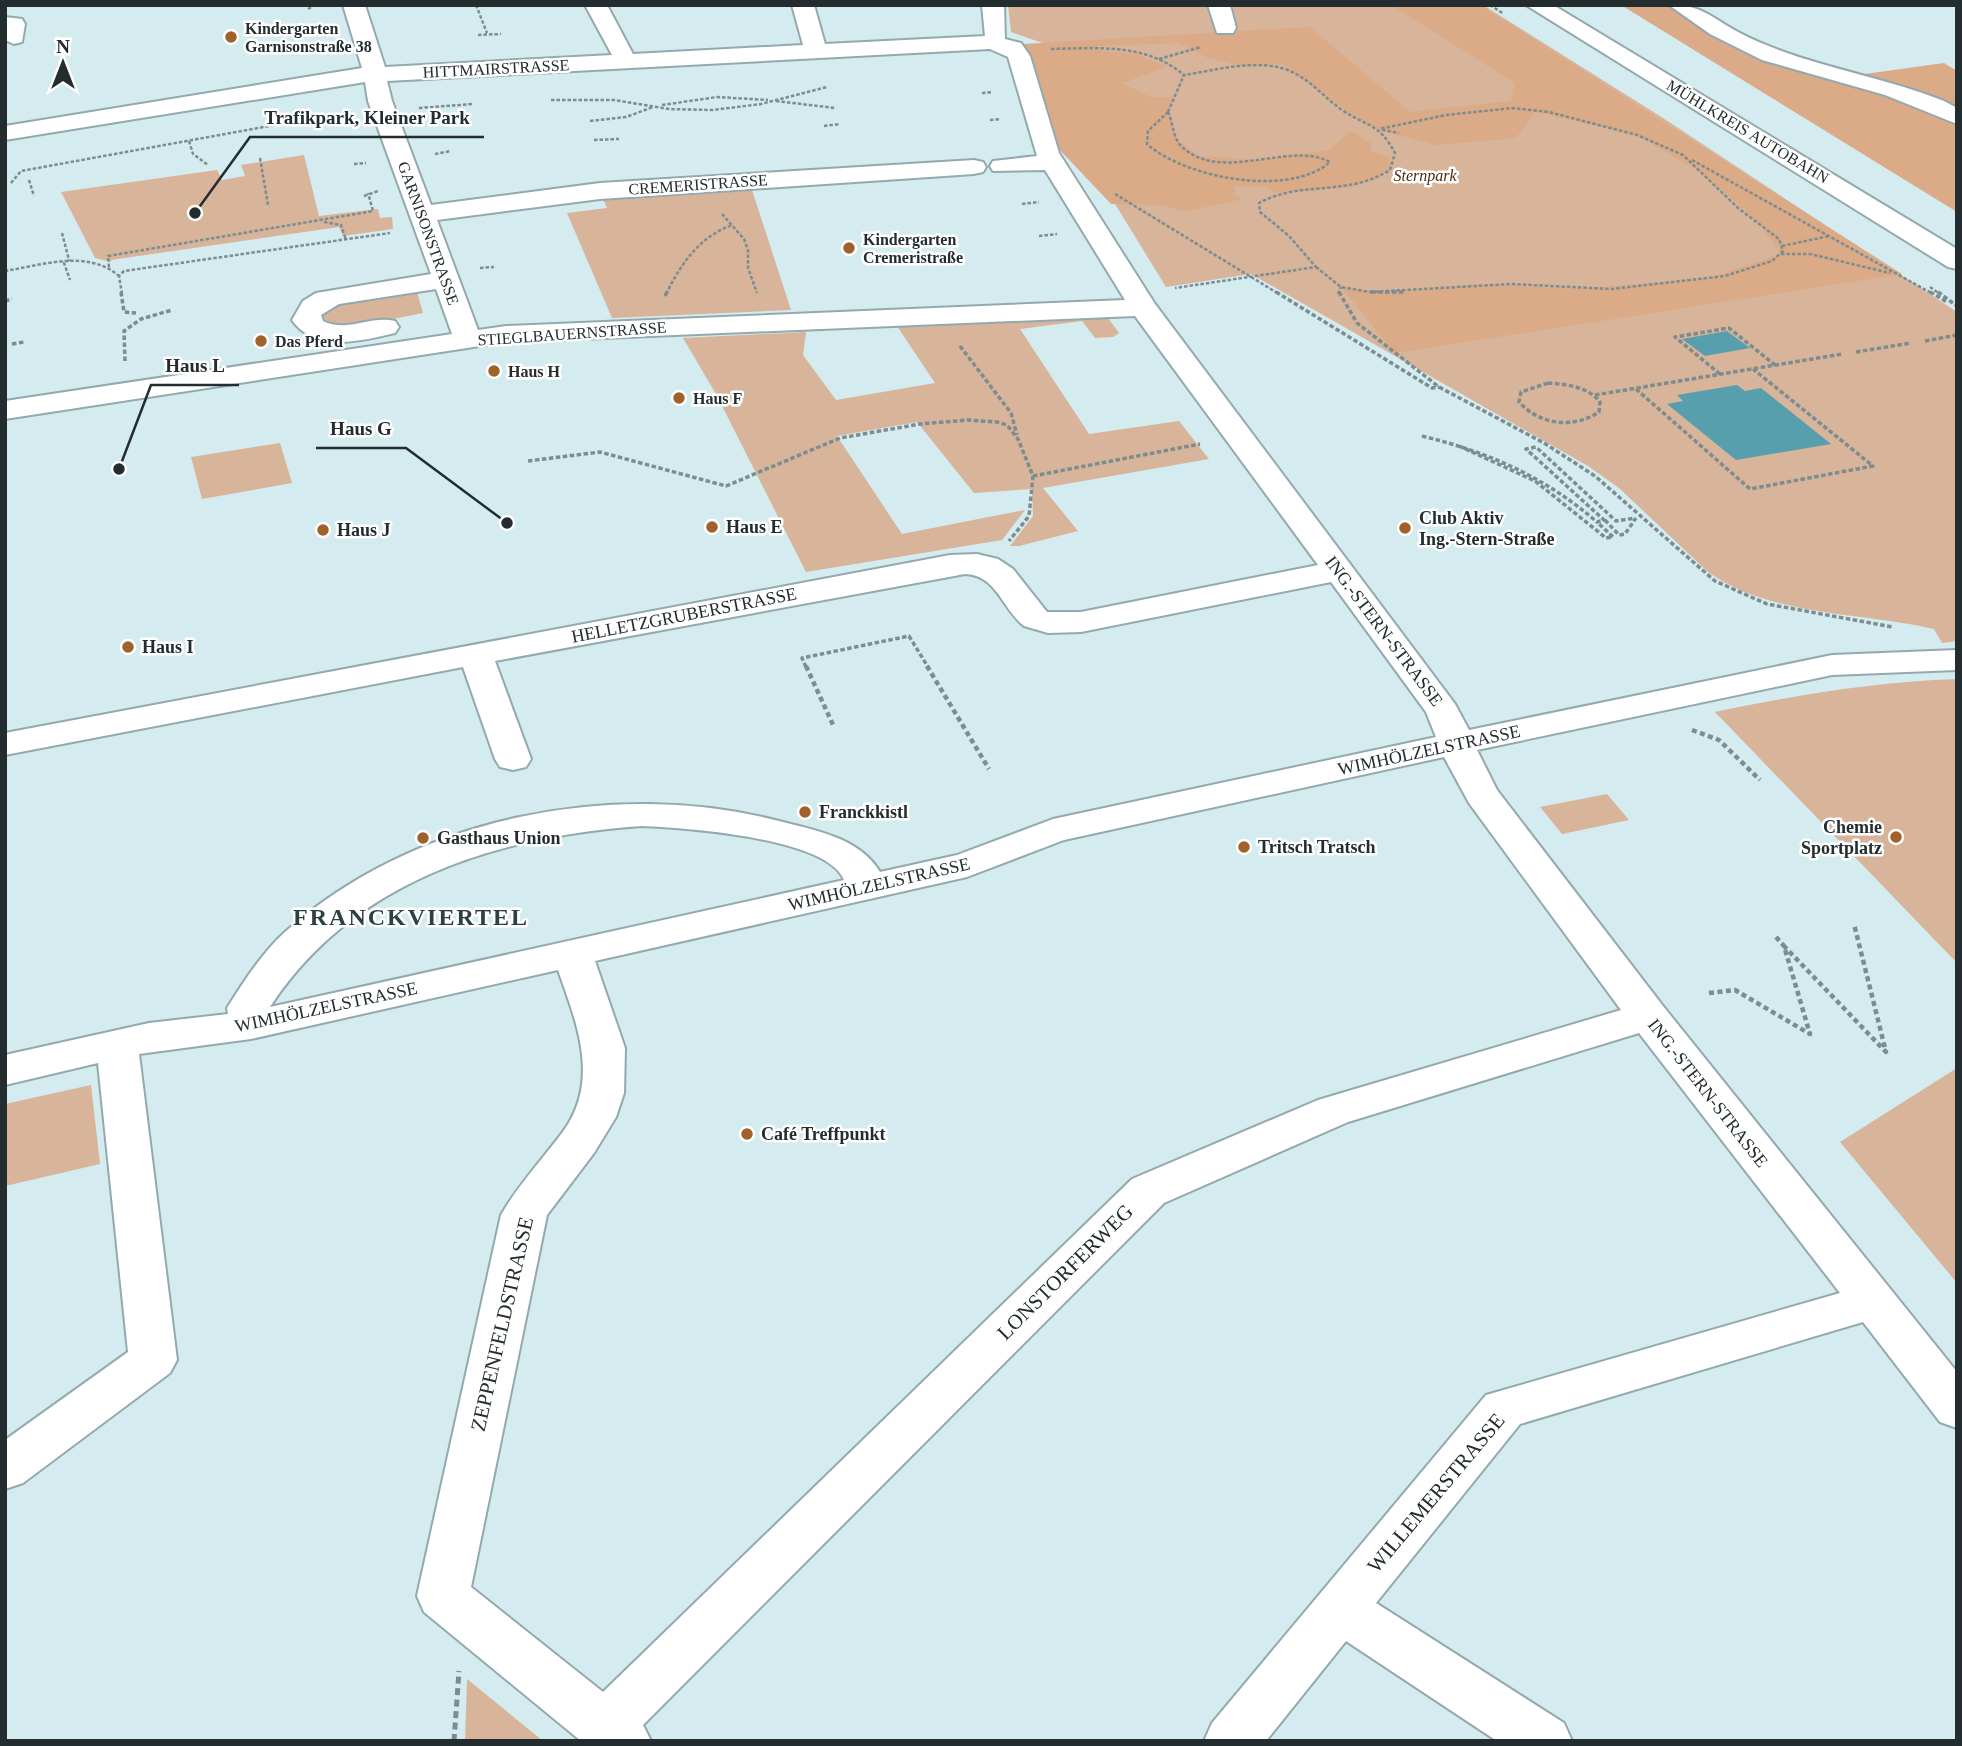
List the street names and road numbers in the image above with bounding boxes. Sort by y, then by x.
street label: HITTMAIRSTRASSE [422,56,570,81]
street label: MÜHLKREIS AUTOBAHN [1664,76,1832,187]
street label: GARNISONSTRASSE [395,159,462,307]
street label: CREMERISTRASSE [628,171,768,198]
street label: STIEGLBAUERNSTRASSE [477,318,667,349]
street label: ING.-STERN-STRASSE [1321,552,1447,710]
street label: HELLETZGRUBERSTRASSE [570,583,798,647]
street label: WIMHÖLZELSTRASSE [1336,721,1522,779]
street label: WIMHÖLZELSTRASSE [786,853,972,915]
street label: WIMHÖLZELSTRASSE [233,978,419,1036]
street label: ING.-STERN-STRASSE [1644,1015,1772,1171]
street label: LONSTORFERWEG [992,1199,1138,1345]
street label: ZEPPENFELDSTRASSE [466,1214,538,1434]
street label: WILLEMERSTRASSE [1362,1408,1510,1578]

